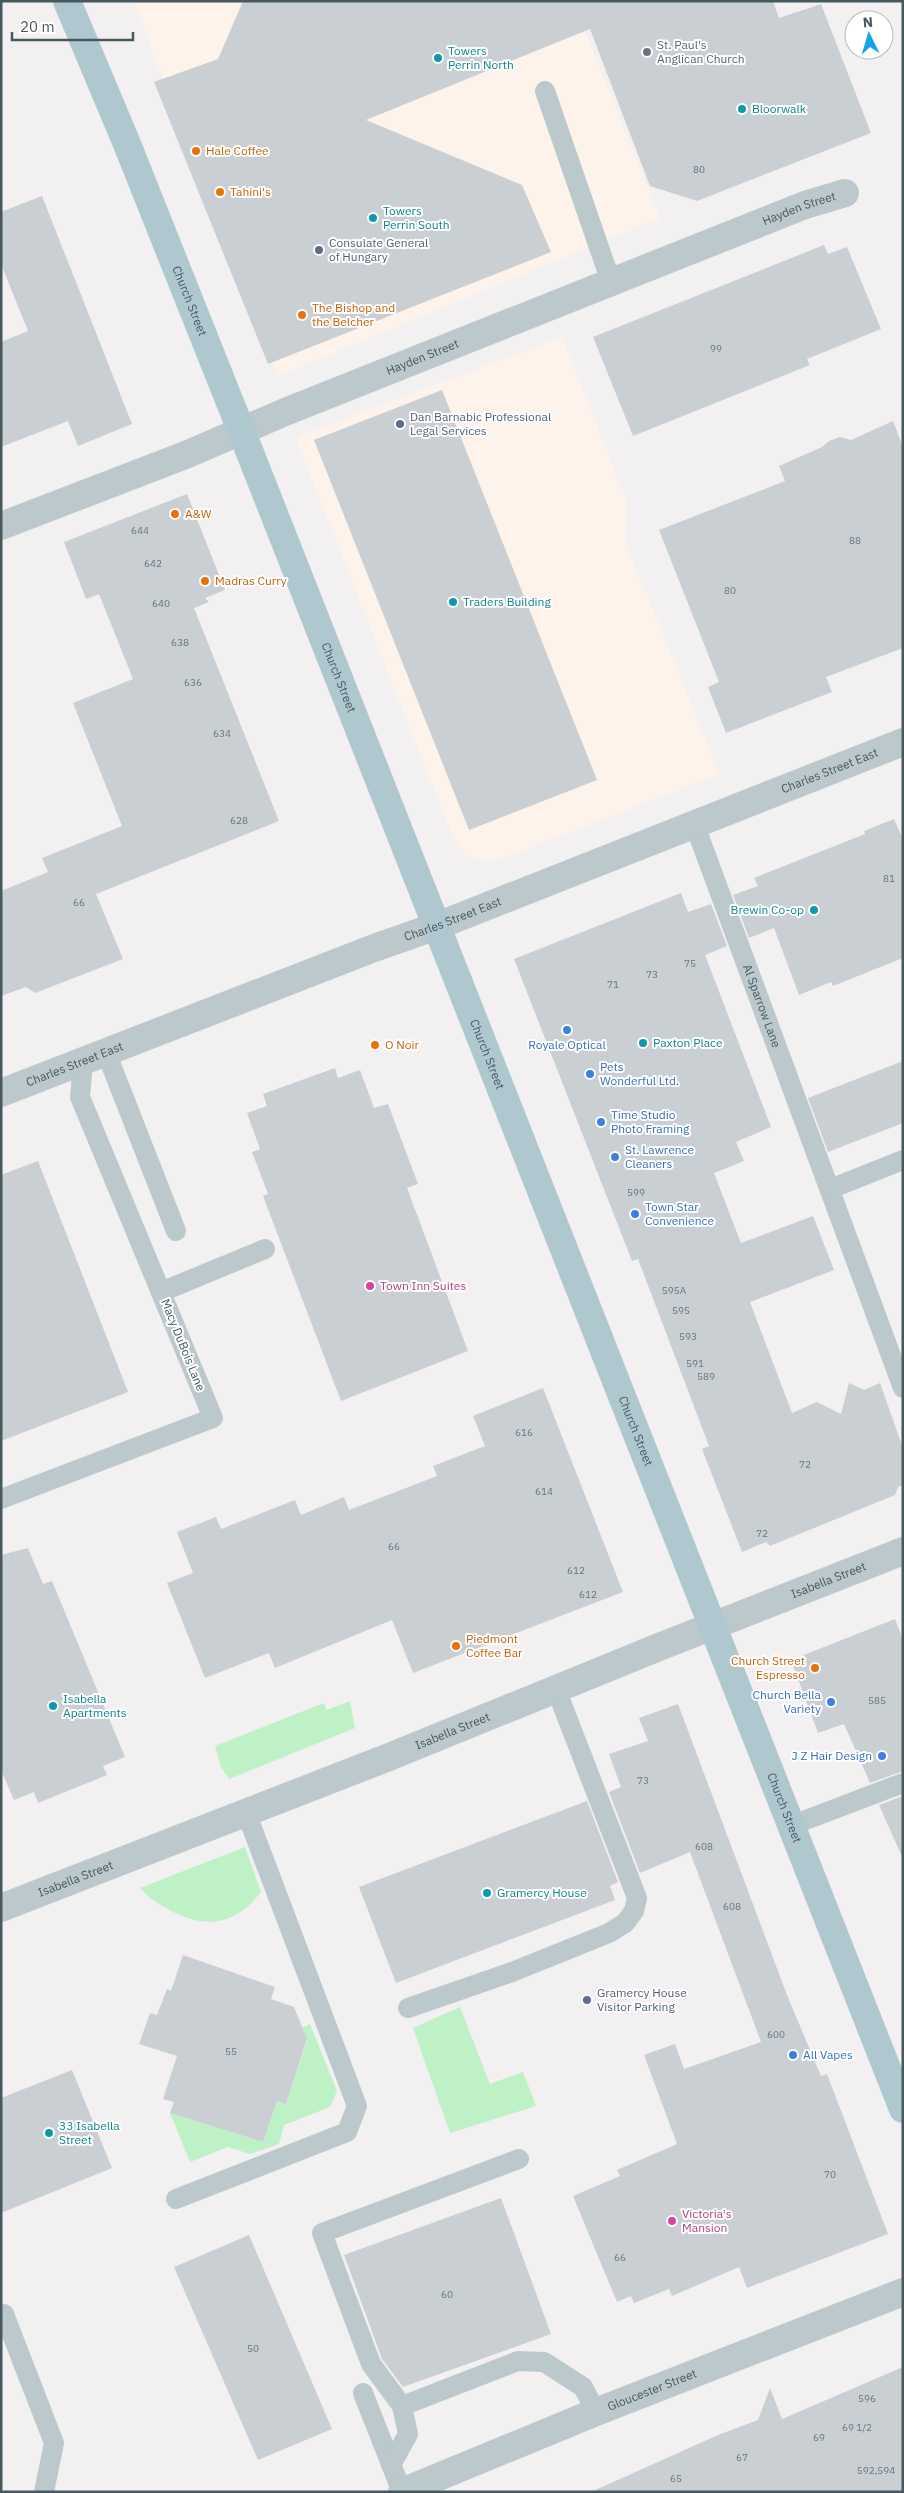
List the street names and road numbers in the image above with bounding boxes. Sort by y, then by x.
street label: Hayden Street [760,188,837,228]
street label: Church Street [169,264,211,338]
street label: Hayden Street [384,336,461,378]
street label: Church Street [318,640,360,715]
street label: Charles Street East [779,745,880,796]
street label: Charles Street East [402,893,503,944]
street label: Al Sparrow Lane [740,962,784,1050]
street label: Church Street [467,1017,508,1091]
street label: Charles Street East [24,1038,125,1090]
street label: Macy DuBois Lane [158,1297,209,1393]
street label: Church Street [616,1394,657,1468]
street label: Isabella Street [789,1558,868,1601]
street label: Isabella Street [413,1709,492,1753]
street label: Church Street [764,1770,805,1845]
street label: Isabella Street [36,1857,115,1900]
street label: Gloucester Street [605,2365,699,2414]

